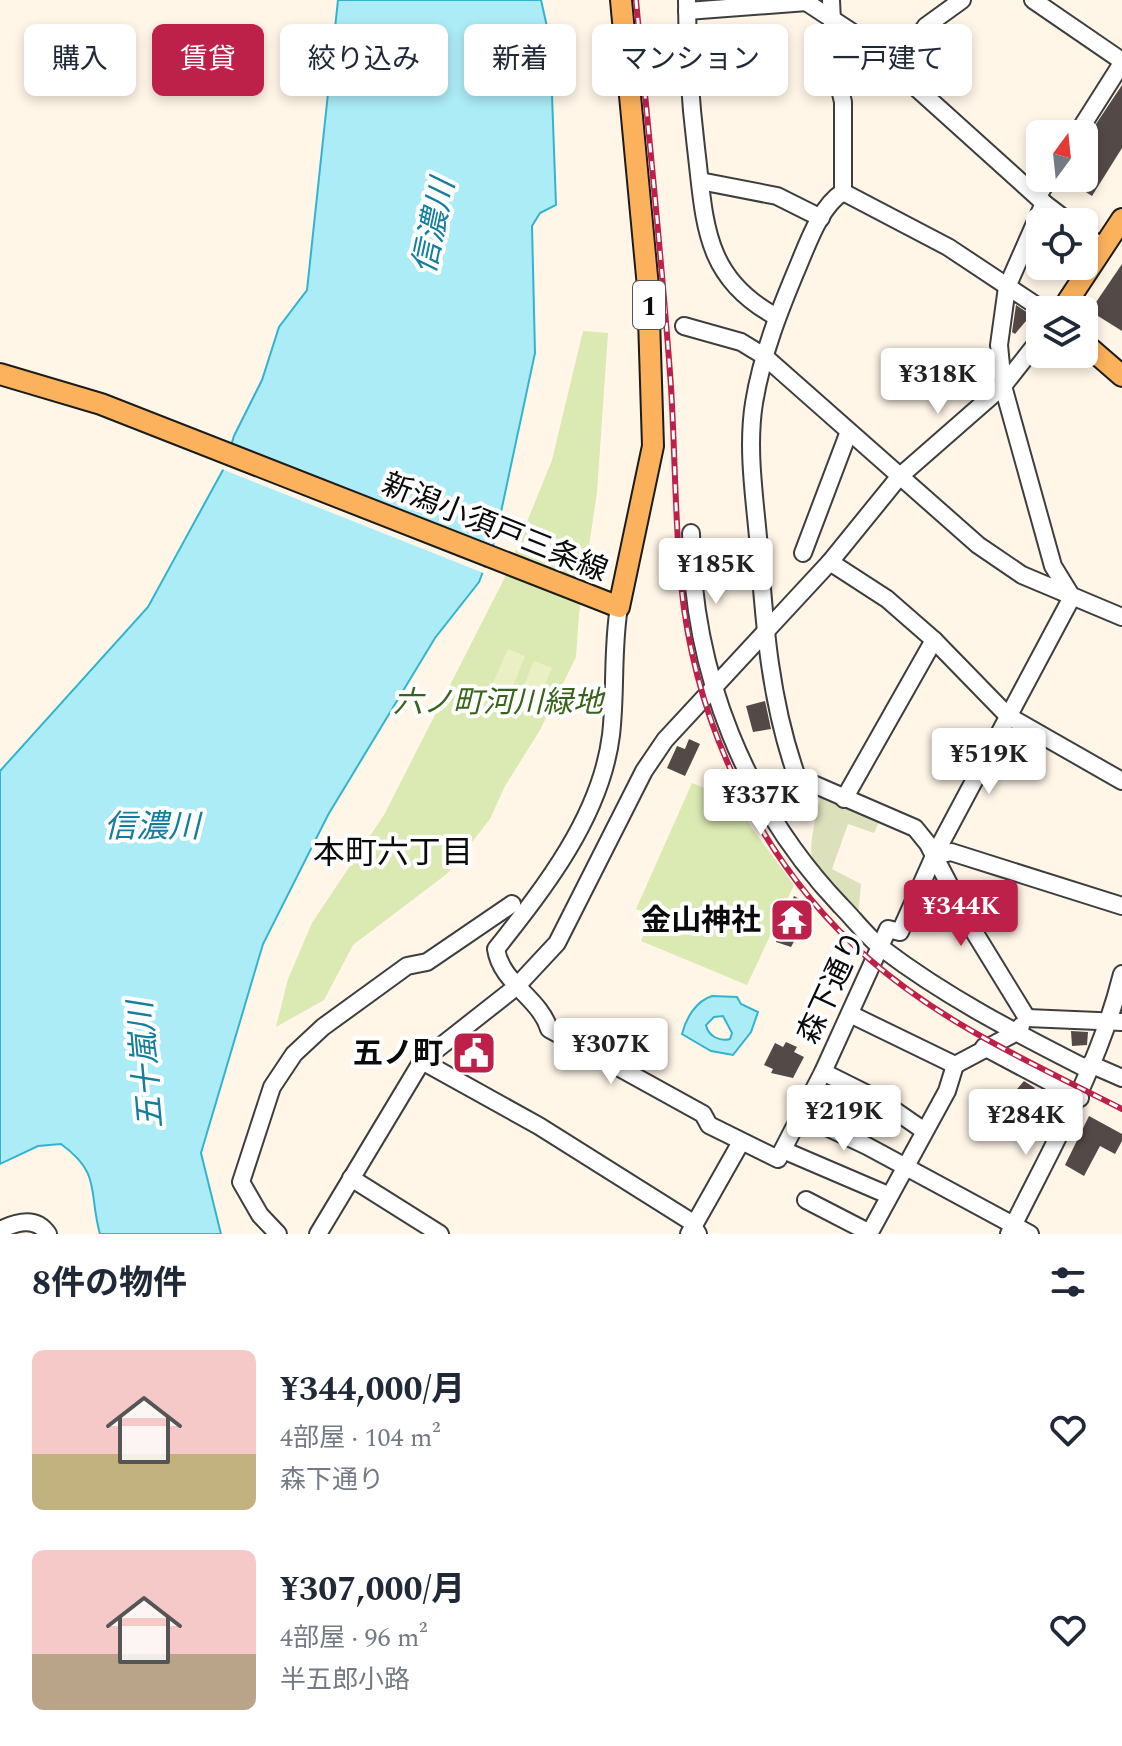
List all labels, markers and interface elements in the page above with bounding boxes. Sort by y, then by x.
chip: 購入 [24,24,136,96]
chip: 賃貸 [152,24,264,96]
chip: 絞り込み [280,24,448,96]
chip: 新着 [464,24,576,96]
chip: マンション [592,24,788,96]
chip: 一戸建て [804,24,972,96]
north arrow [1026,120,1098,192]
map controls [1026,120,1098,368]
water label: 信濃川 [401,171,469,278]
button: locate [1026,208,1098,280]
road number: 1 [633,281,665,329]
button: layers [1026,296,1098,368]
pin: ¥318K [882,348,994,416]
text: ¥318K [899,354,977,394]
street label: 新潟小須戸三条線 [375,462,615,594]
pin: ¥185K [660,538,772,606]
text: ¥185K [677,544,755,584]
park label: 六ノ町河川緑地 [393,680,606,726]
pin: ¥519K [933,728,1045,796]
text: ¥519K [950,734,1028,774]
pin: ¥337K [705,769,817,837]
text: ¥337K [722,775,800,815]
water label: 信濃川 [104,803,203,852]
district label: 本町六丁目 [313,829,473,878]
pin: ¥344K [905,880,1017,948]
text: ¥344K [922,886,1000,926]
temple icon: 金山神社 [768,896,816,944]
place label: 金山神社 [641,898,761,944]
street label: 森下通り [786,923,878,1052]
water label: 五十嵐川 [116,996,176,1131]
pin: ¥307K [555,1018,667,1086]
text: ¥307K [572,1024,650,1064]
public building icon: 五ノ町 [450,1029,498,1077]
place label: 五ノ町 [353,1031,443,1077]
pin: ¥219K [788,1085,900,1153]
pin: ¥284K [970,1089,1082,1157]
text: ¥219K [805,1091,883,1131]
text: ¥284K [987,1095,1065,1135]
text: 8件の物件 [32,1258,187,1310]
icon: filters [1046,1260,1090,1304]
text: ¥344,000/月 [280,1364,465,1416]
icon: home [96,1382,192,1478]
icon: heart [1046,1408,1090,1452]
text: 4部屋 · 104 m² [280,1418,441,1458]
text: 森下通り [280,1460,384,1500]
text: ¥307,000/月 [280,1564,465,1616]
icon: home [96,1582,192,1678]
icon: heart [1046,1608,1090,1652]
text: 4部屋 · 96 m² [280,1618,428,1658]
text: 半五郎小路 [280,1660,410,1700]

